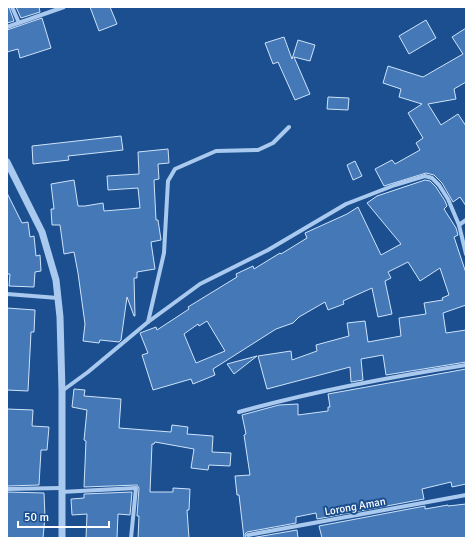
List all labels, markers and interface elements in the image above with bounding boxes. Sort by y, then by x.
street label: Lorong Aman [323,495,387,518]
scale bar [18,503,109,529]
text: 50 m [24,510,49,525]

